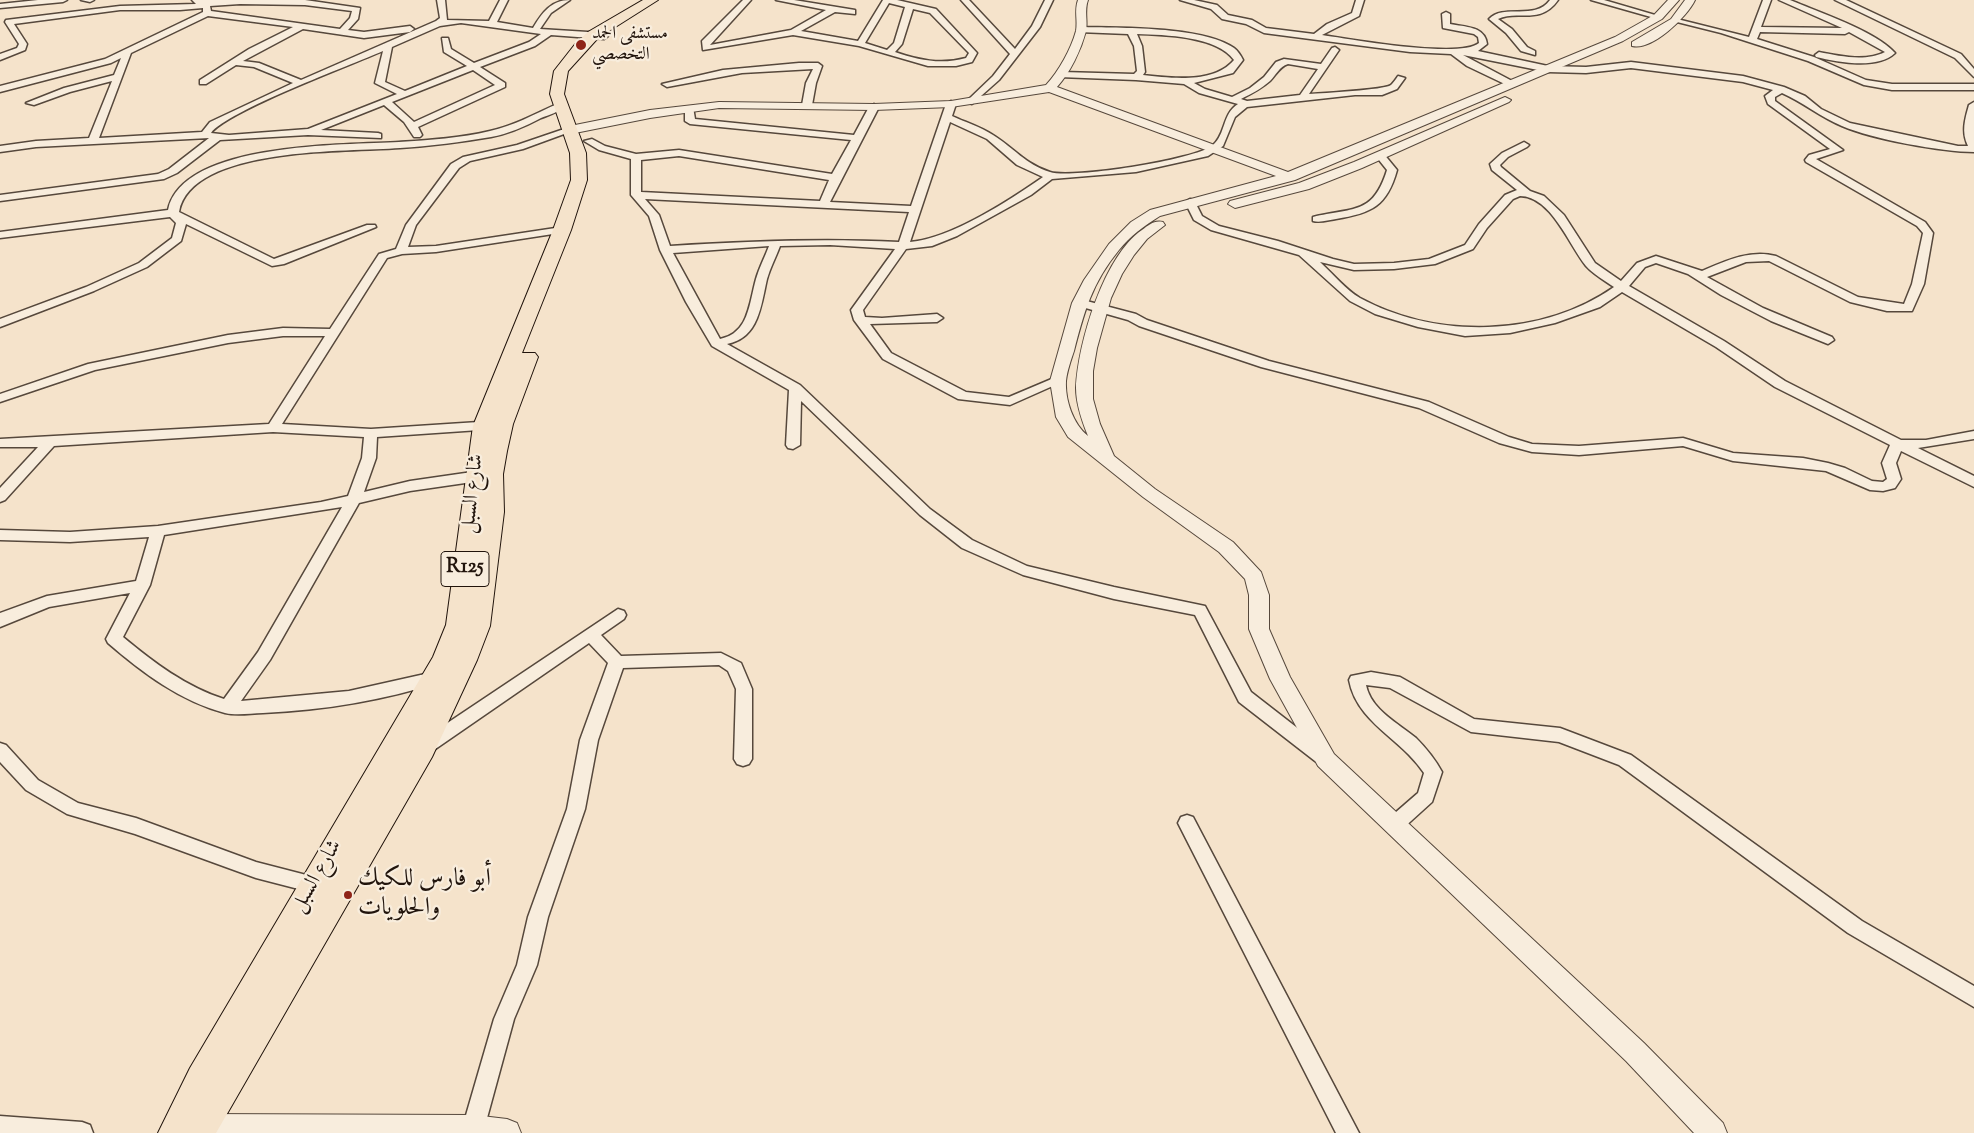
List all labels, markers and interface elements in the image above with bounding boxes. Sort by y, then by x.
place label: مستشفى الحمد التخصصي [592,24,668,66]
marker: مستشفى الحمد التخصصي [574,38,588,52]
street label: شارع السبل [457,453,491,535]
road number: R125 [441,552,489,586]
street label: شارع السبل [287,836,349,918]
place label: أبو فارس للكيك والحلويات [358,866,491,925]
marker: أبو فارس للكيك والحلويات [342,889,354,901]

